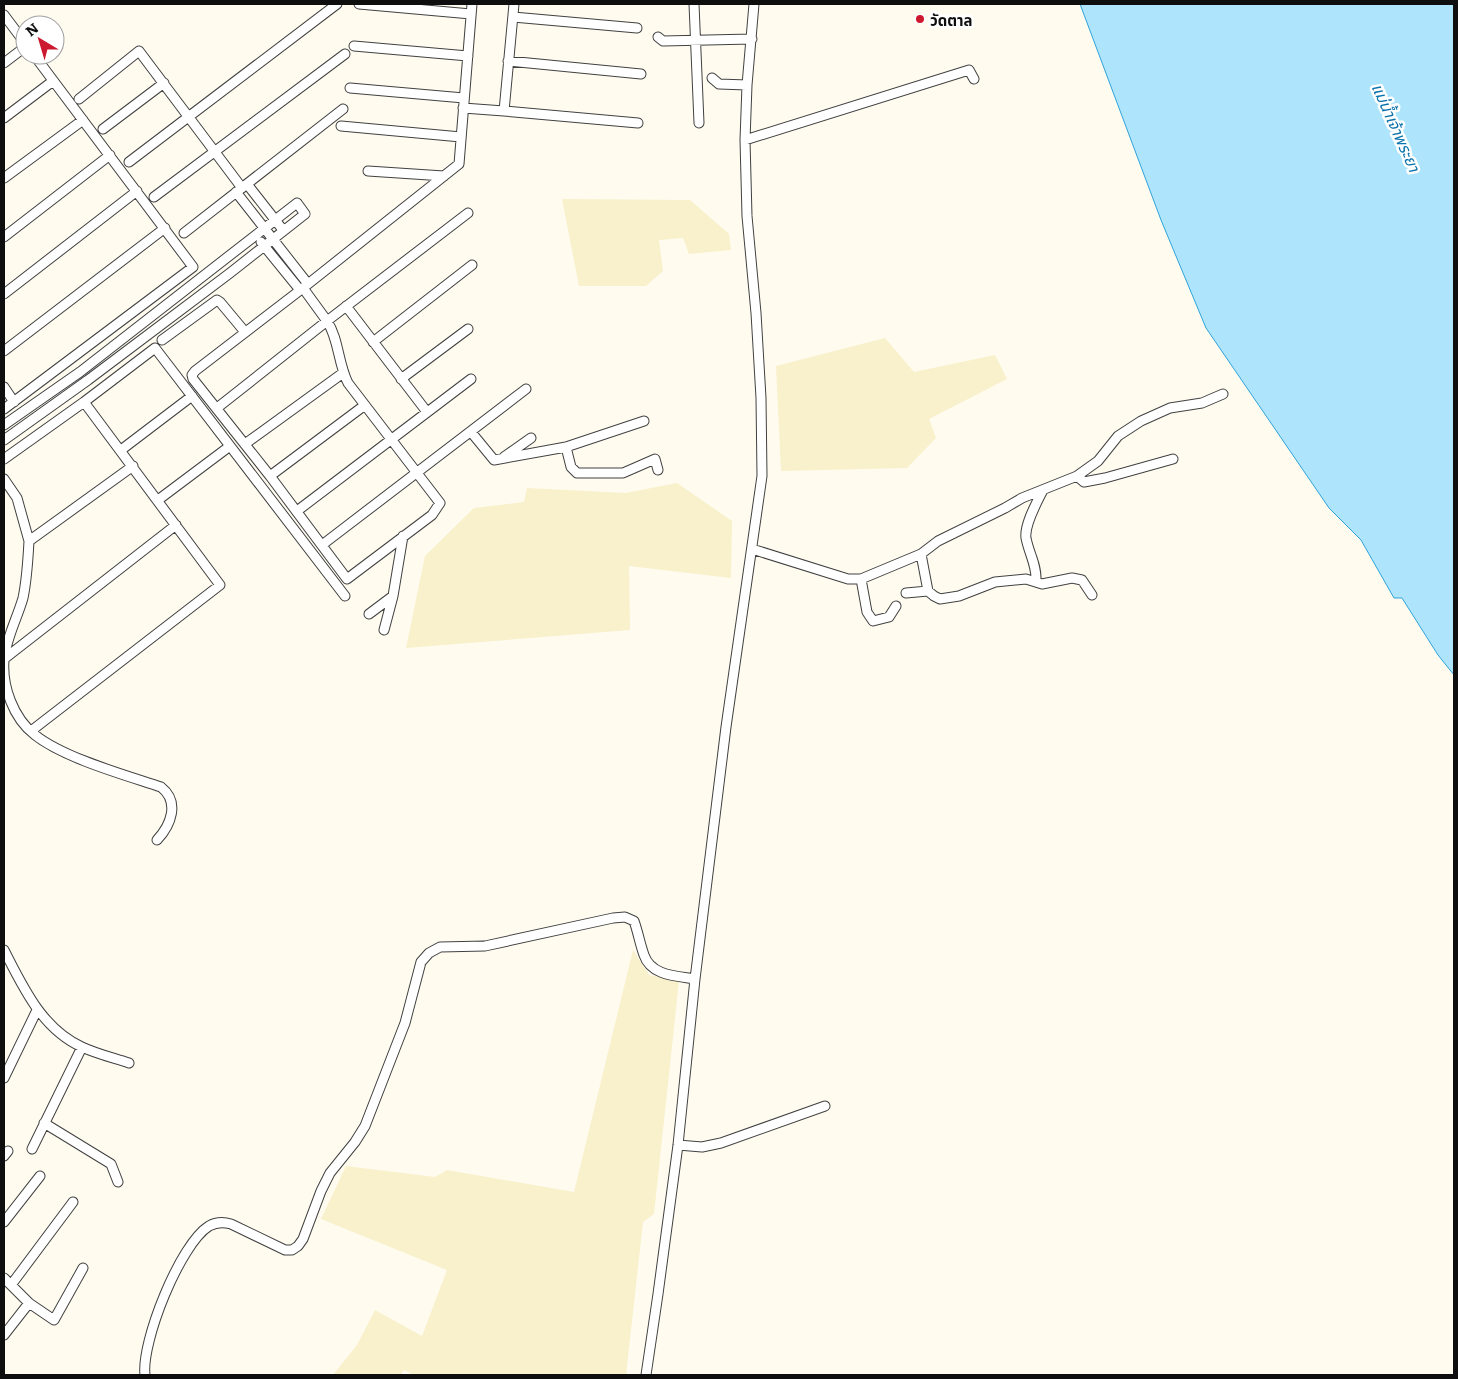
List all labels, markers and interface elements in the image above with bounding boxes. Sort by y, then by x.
place label: วัดตาล [930,8,973,31]
marker: วัดตาล [914,13,926,25]
north arrow [15,15,65,65]
text: N [21,17,42,40]
water label: แม่น้ำเจ้าพระยา [1367,79,1428,177]

